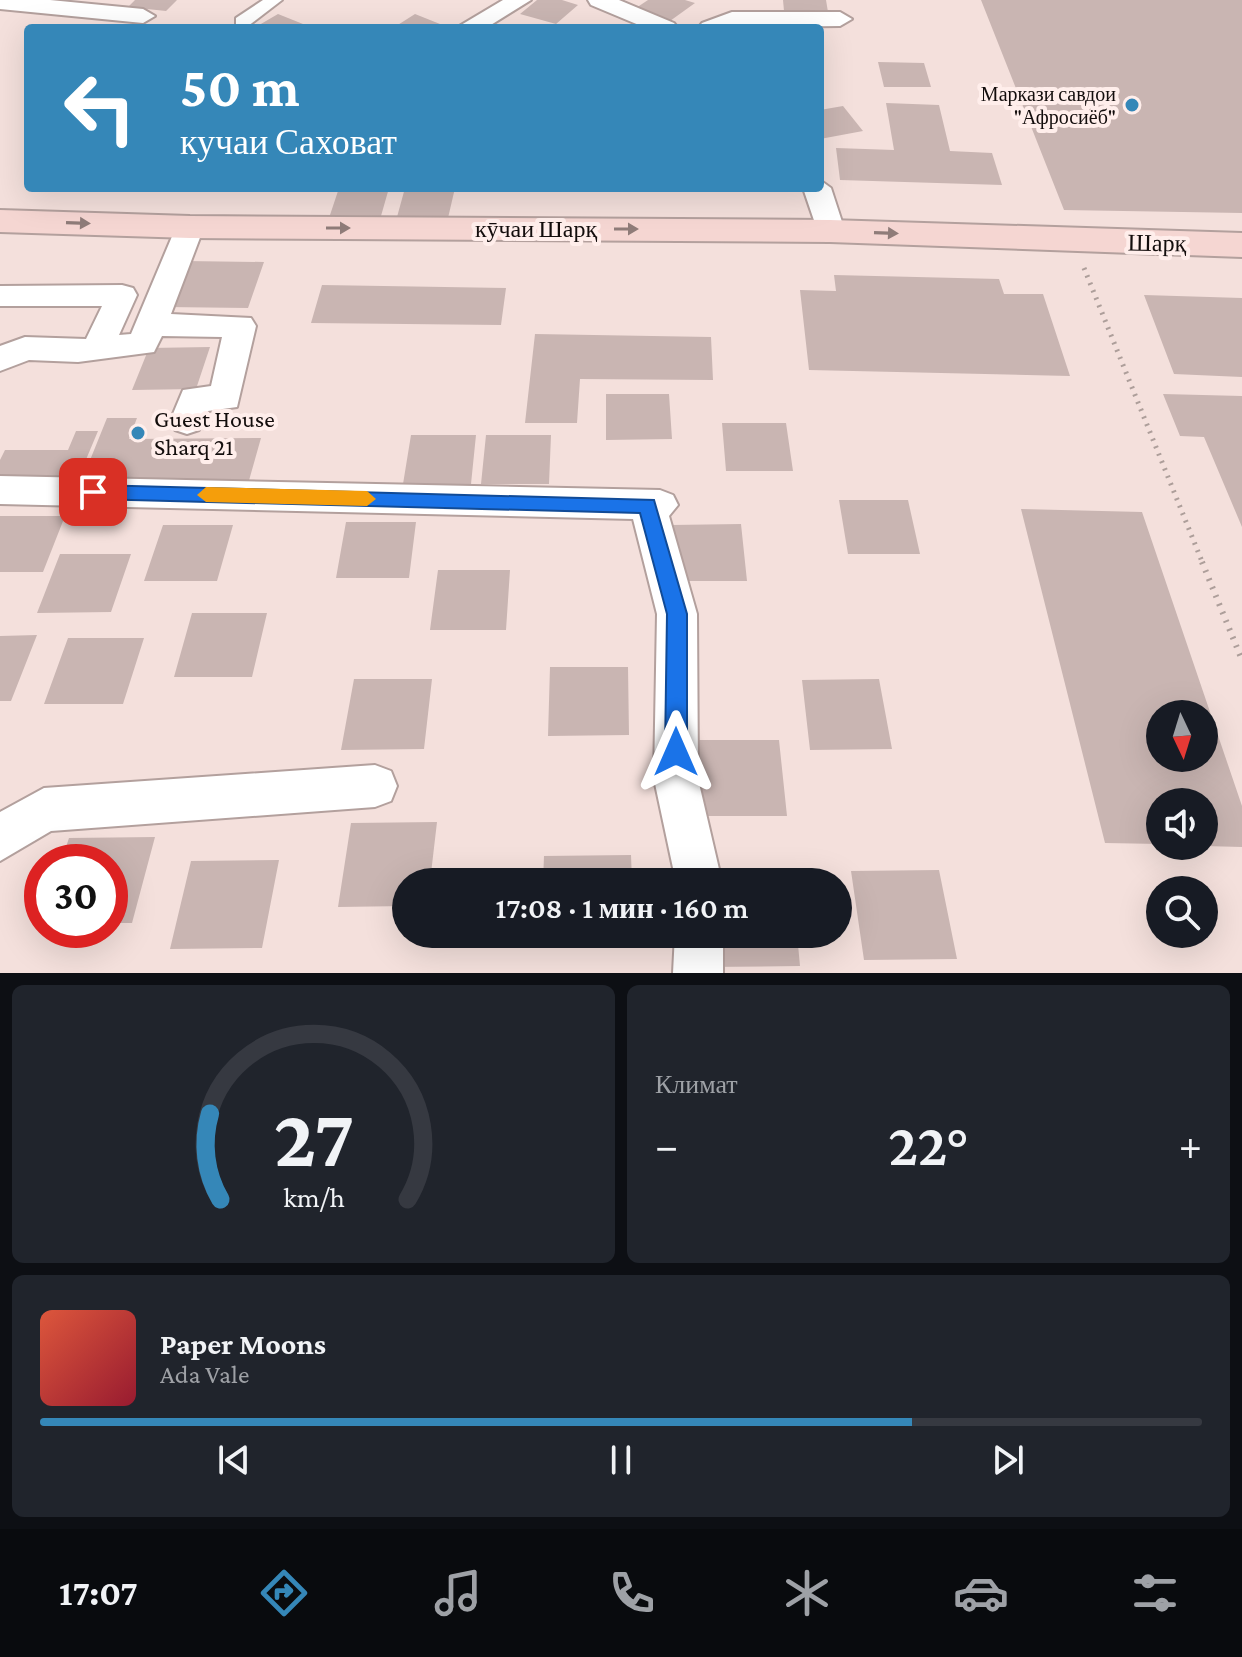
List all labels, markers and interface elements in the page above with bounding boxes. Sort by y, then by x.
icon: left [48,56,152,160]
text: 50 m [180,56,300,118]
place label: Маркази савдои "Афросиёб" [981,83,1116,129]
marker: Маркази савдои "Афросиёб" [1123,96,1141,114]
text: кучаи Саховат [180,122,397,162]
street label: кӯчаи Шарқ [475,215,597,242]
one-way arrow [66,217,91,230]
one-way arrow [326,222,351,234]
one-way arrow [614,223,639,236]
one-way arrow [874,227,899,240]
street label: Шарқ [1128,228,1187,257]
place label: Guest House Sharq 21 [154,405,275,460]
marker: Guest House Sharq 21 [129,424,147,442]
pin [59,458,127,526]
icon: arrive [71,470,115,514]
north arrow [1146,700,1218,772]
map controls [1146,700,1218,948]
position arrow [634,710,718,794]
button: sound [1146,788,1218,860]
speed limit sign: 30 [24,844,128,948]
button: search [1146,876,1218,948]
text: 17:08 · 1 мин · 160 m [496,891,748,924]
text: Климат [655,1070,738,1099]
text: 27 [273,1091,354,1184]
text: 22° [888,1111,969,1178]
text: − [655,1121,678,1169]
text: + [1179,1121,1202,1169]
text: km/h [283,1181,344,1213]
text: Paper Moons [160,1327,326,1360]
text: Ada Vale [160,1360,249,1389]
icon: previous [212,1438,256,1482]
icon: pause [599,1438,643,1482]
icon: next [986,1438,1030,1482]
icon: directions [256,1565,312,1621]
icon: music [430,1565,486,1621]
icon: phone [604,1565,660,1621]
icon: climate [779,1565,835,1621]
icon: car [953,1565,1009,1621]
icon: filters [1127,1565,1183,1621]
text: 17:07 [59,1573,138,1613]

